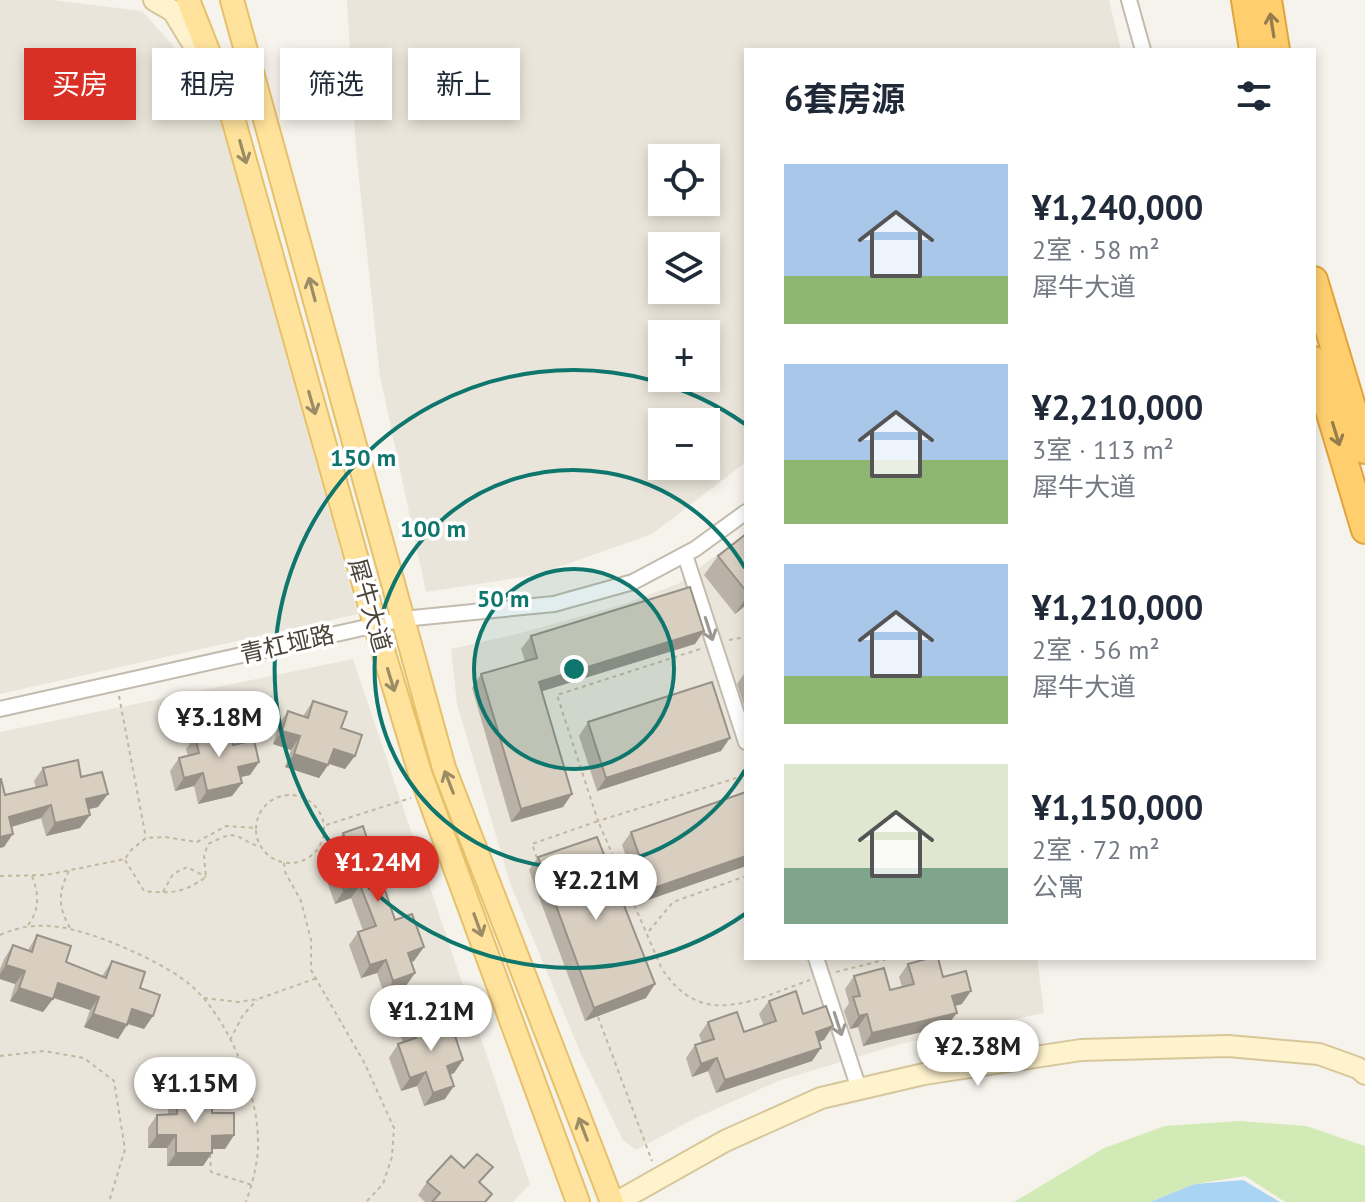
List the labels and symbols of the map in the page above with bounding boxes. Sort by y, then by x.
one-way arrow [1264,13,1279,38]
one-way arrow [236,139,251,165]
one-way arrow [304,277,319,303]
one-way arrow [305,389,320,415]
one-way arrow [1329,421,1344,447]
text: 150 m [330,442,396,473]
text: 100 m [400,513,466,544]
street label: 犀牛大道 [342,555,398,655]
text: 50 m [477,583,529,614]
one-way arrow [702,616,717,641]
street label: 青杠垭路 [237,618,337,670]
centre of rings [560,655,588,683]
one-way arrow [385,667,400,692]
pin: ¥3.18M [154,691,284,759]
one-way arrow [441,770,455,795]
pin: ¥1.24M [313,836,443,904]
pin: ¥2.21M [531,854,661,922]
one-way arrow [472,912,486,937]
pin: ¥1.21M [366,985,496,1053]
one-way arrow [831,1010,846,1036]
pin: ¥2.38M [913,1020,1043,1088]
pin: ¥1.15M [130,1057,260,1125]
one-way arrow [575,1117,589,1142]

